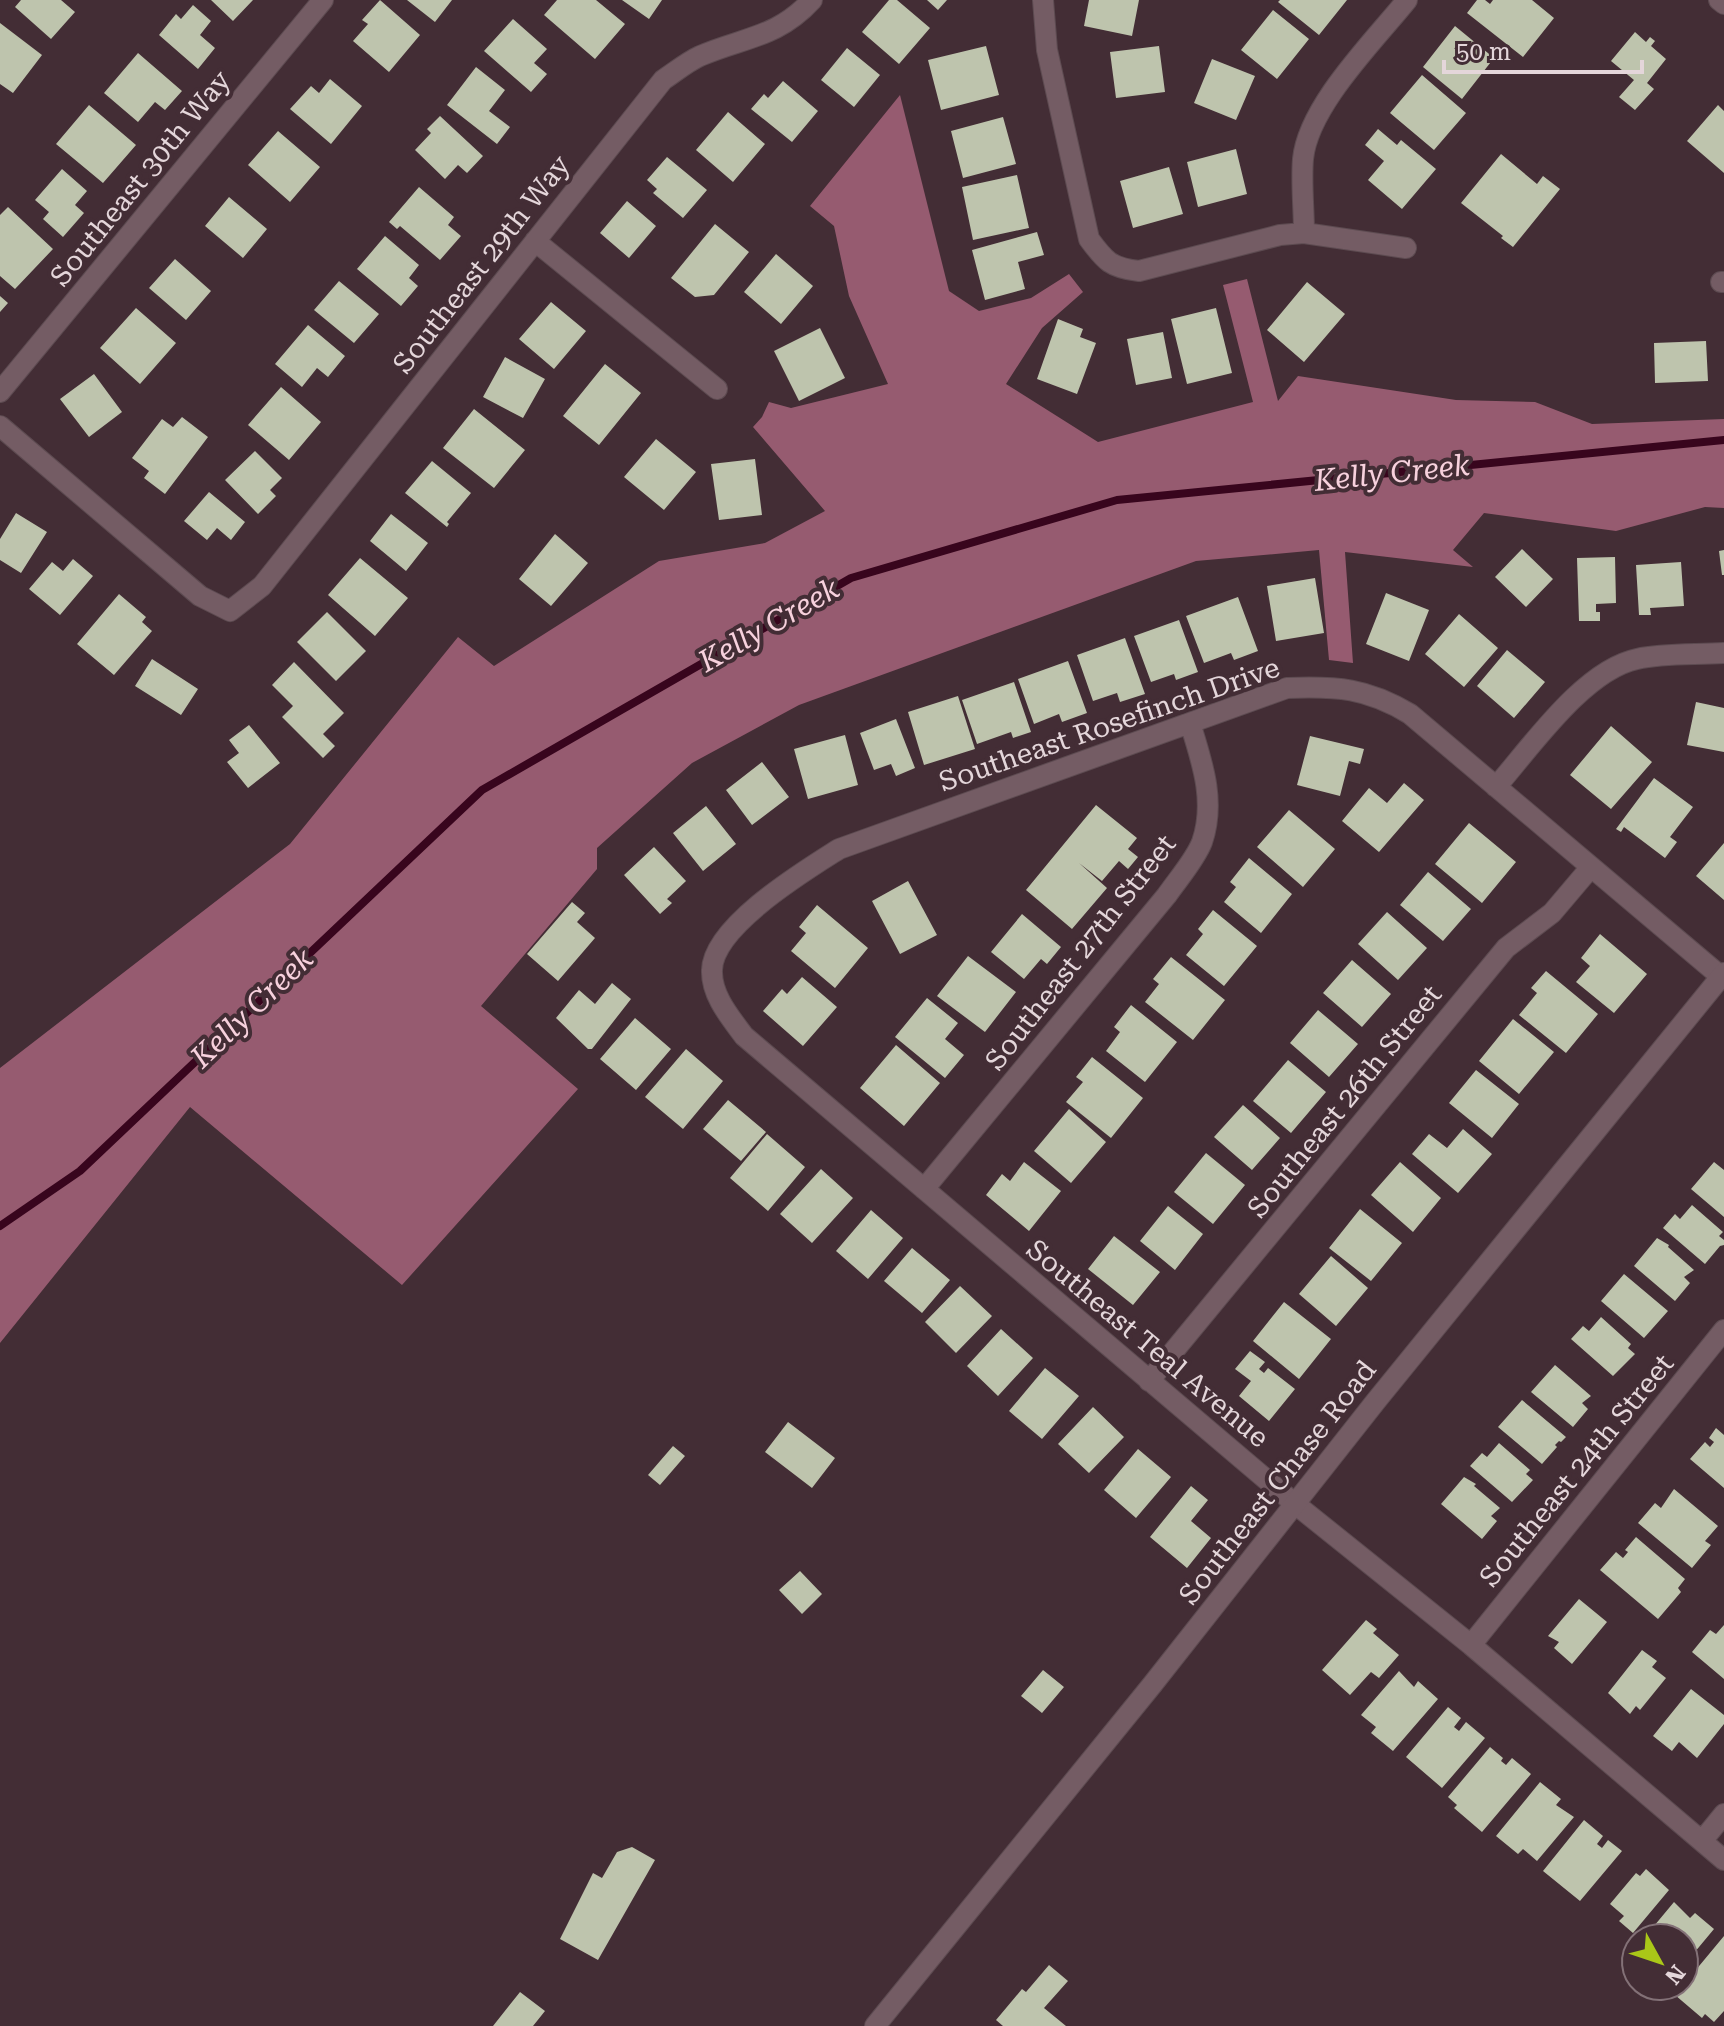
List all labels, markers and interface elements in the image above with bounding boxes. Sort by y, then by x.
scale bar [1444,24,1642,74]
text: 50 m [1456,38,1511,66]
street label: Southeast 30th Way [43,64,238,293]
street label: Southeast 29th Way [386,148,577,380]
water label: Kelly Creek [1311,447,1472,498]
water label: Kelly Creek [691,570,846,679]
street label: Southeast Rosefinch Drive [935,651,1284,798]
street label: Southeast 27th Street [978,828,1183,1077]
water label: Kelly Creek [183,940,321,1075]
street label: Southeast 26th Street [1240,978,1448,1224]
street label: Southeast Teal Avenue [1020,1232,1275,1454]
street label: Southeast 24th Street [1472,1347,1680,1593]
street label: Southeast Chase Road [1172,1354,1383,1611]
north arrow [1620,1922,1700,2002]
text: N [1660,1960,1690,1989]

